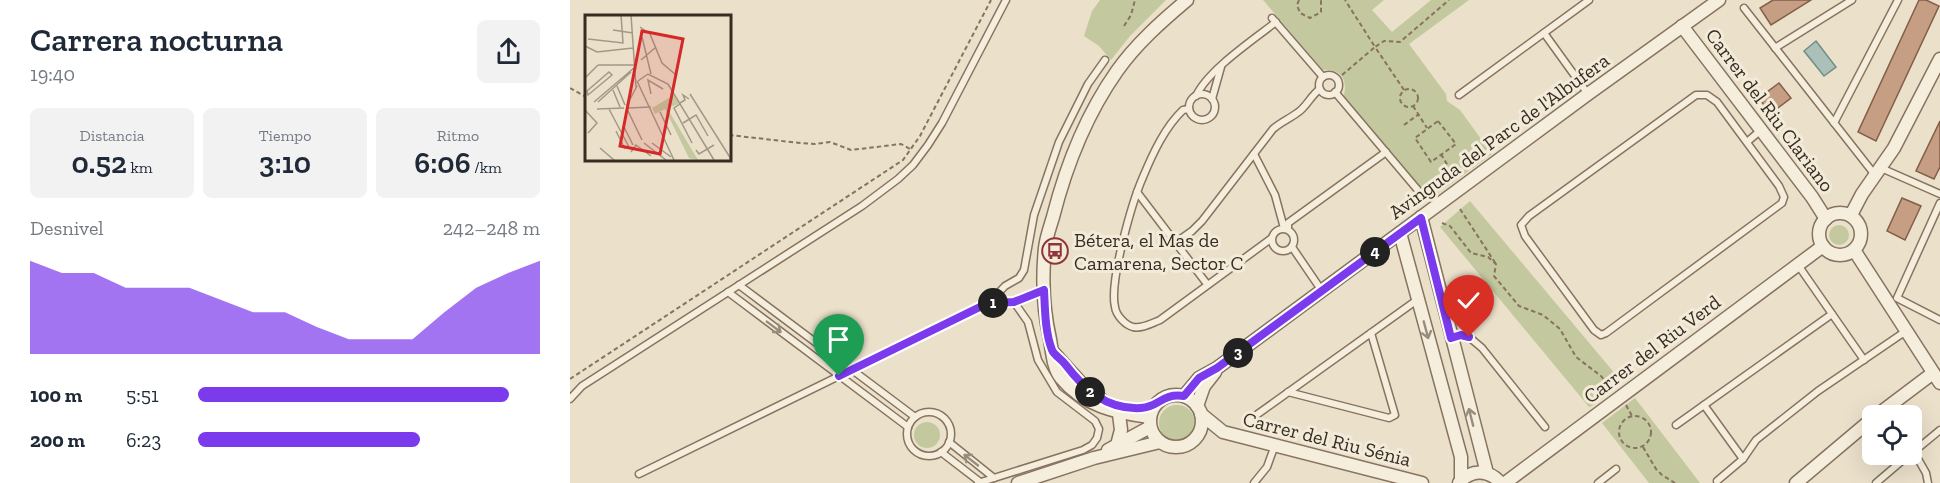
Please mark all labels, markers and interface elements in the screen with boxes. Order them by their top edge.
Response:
inset map [585,15,730,160]
text: Carrera nocturna [30,20,283,59]
button: share [477,20,540,83]
street label: Carrer del Riu Clariano [1701,23,1839,197]
street label: Avinguda del Parc de l'Albufera [1384,48,1614,224]
text: 19:40 [30,62,75,86]
text: Distancia [79,126,145,145]
text: Tiempo [259,126,311,145]
text: Ritmo [437,126,479,145]
text: 0.52 [71,145,127,181]
text: 3:10 [259,145,311,181]
text: 6:06 [414,145,471,181]
text: km [127,158,153,177]
text: /km [471,158,502,177]
text: Desnivel [30,216,104,240]
text: 242–248 m [443,216,540,240]
place label: Bétera, el Mas de Camarena, Sector C [1074,228,1244,275]
bus stop icon: Bétera, el Mas de Camarena, Sector C [1040,236,1070,266]
pin: 4 [1360,237,1390,267]
text: 4 [1370,242,1380,261]
pin [1443,275,1494,337]
icon: check [1452,284,1485,317]
pin: 1 [978,288,1008,318]
street label: Carrer del Riu Verd [1579,290,1725,408]
text: 1 [990,293,996,312]
pin [813,314,864,376]
one-way arrow [1421,320,1432,339]
one-way arrow [766,321,782,334]
icon: arrive [822,323,855,356]
pin: 3 [1223,338,1253,368]
text: 3 [1234,343,1242,362]
pin: 2 [1075,377,1105,407]
text: 2 [1086,382,1094,401]
text: 100 m [30,383,82,407]
text: 5:51 [126,383,159,407]
map controls [1862,405,1922,465]
button: locate [1862,405,1922,465]
street label: Carrer del Riu Sénia [1241,407,1414,472]
one-way arrow [1465,407,1477,426]
text: 200 m [30,428,85,452]
text: 6:23 [126,428,161,452]
one-way arrow [964,454,980,467]

